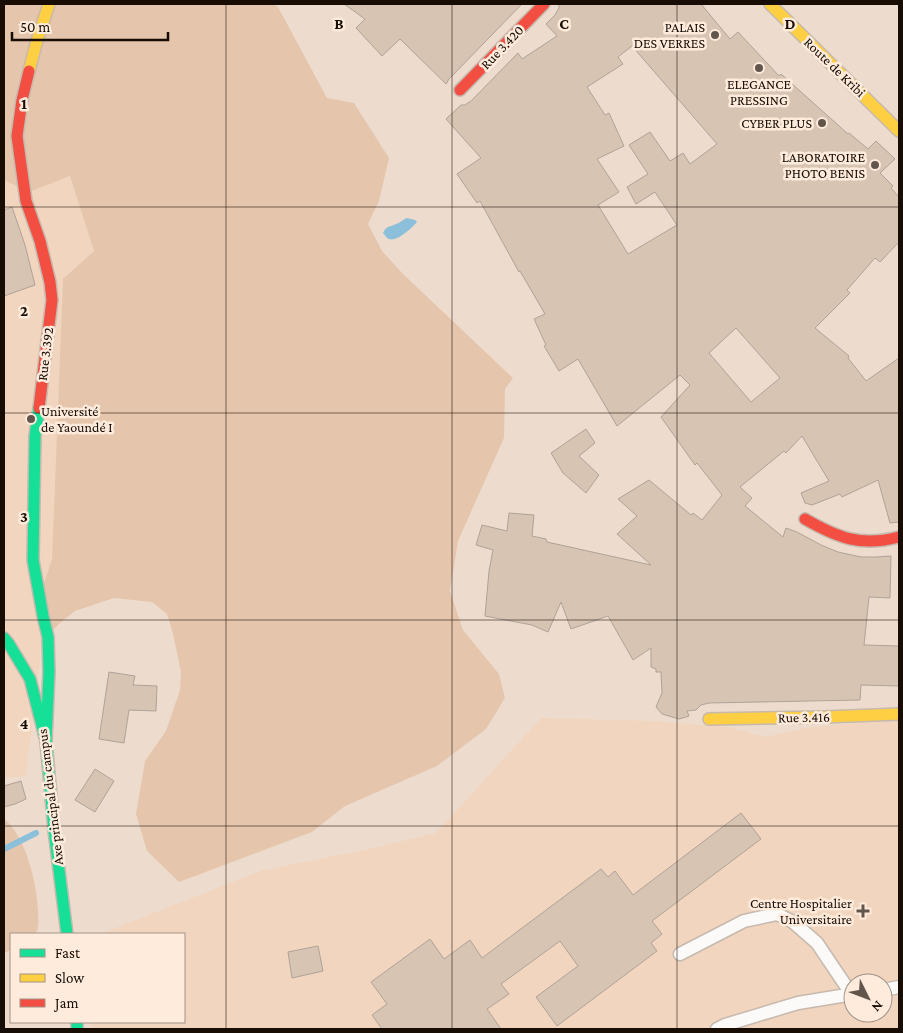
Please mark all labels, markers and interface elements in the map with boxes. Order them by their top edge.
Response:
scale bar [12,10,169,42]
text: B [334,15,344,32]
text: C [559,15,569,32]
text: D [784,15,796,32]
text: 50 m [20,19,50,35]
place label: PALAIS DES VERRES [634,19,705,51]
street label: Rue 3.420 [477,22,527,72]
marker: PALAIS DES VERRES [709,29,721,41]
street label: Route de Kribi [801,34,869,100]
marker: ELEGANCE PRESSING [753,62,765,74]
place label: ELEGANCE PRESSING [727,76,791,108]
text: 1 [21,95,27,112]
place label: CYBER PLUS [741,115,812,131]
marker: CYBER PLUS [816,117,828,129]
place label: LABORATOIRE PHOTO BENIS [782,149,865,181]
marker: LABORATOIRE PHOTO BENIS [869,159,881,171]
text: 2 [20,302,28,319]
street label: Rue 3.392 [34,326,56,382]
place label: Université de Yaoundé I [41,403,112,435]
marker: Université de Yaoundé I [25,413,37,425]
text: 3 [20,508,28,525]
street label: Rue 3.416 [778,709,830,725]
text: 4 [20,715,29,732]
street label: Axe principal du campus [34,728,66,866]
place label: Centre Hospitalier Universitaire [750,895,852,927]
marker: Centre Hospitalier Universitaire [856,904,870,918]
legend [10,933,185,1023]
text: Fast [55,945,81,961]
text: Slow [55,970,85,986]
north arrow [843,973,893,1023]
text: Jam [53,995,78,1012]
text: N [868,998,887,1016]

